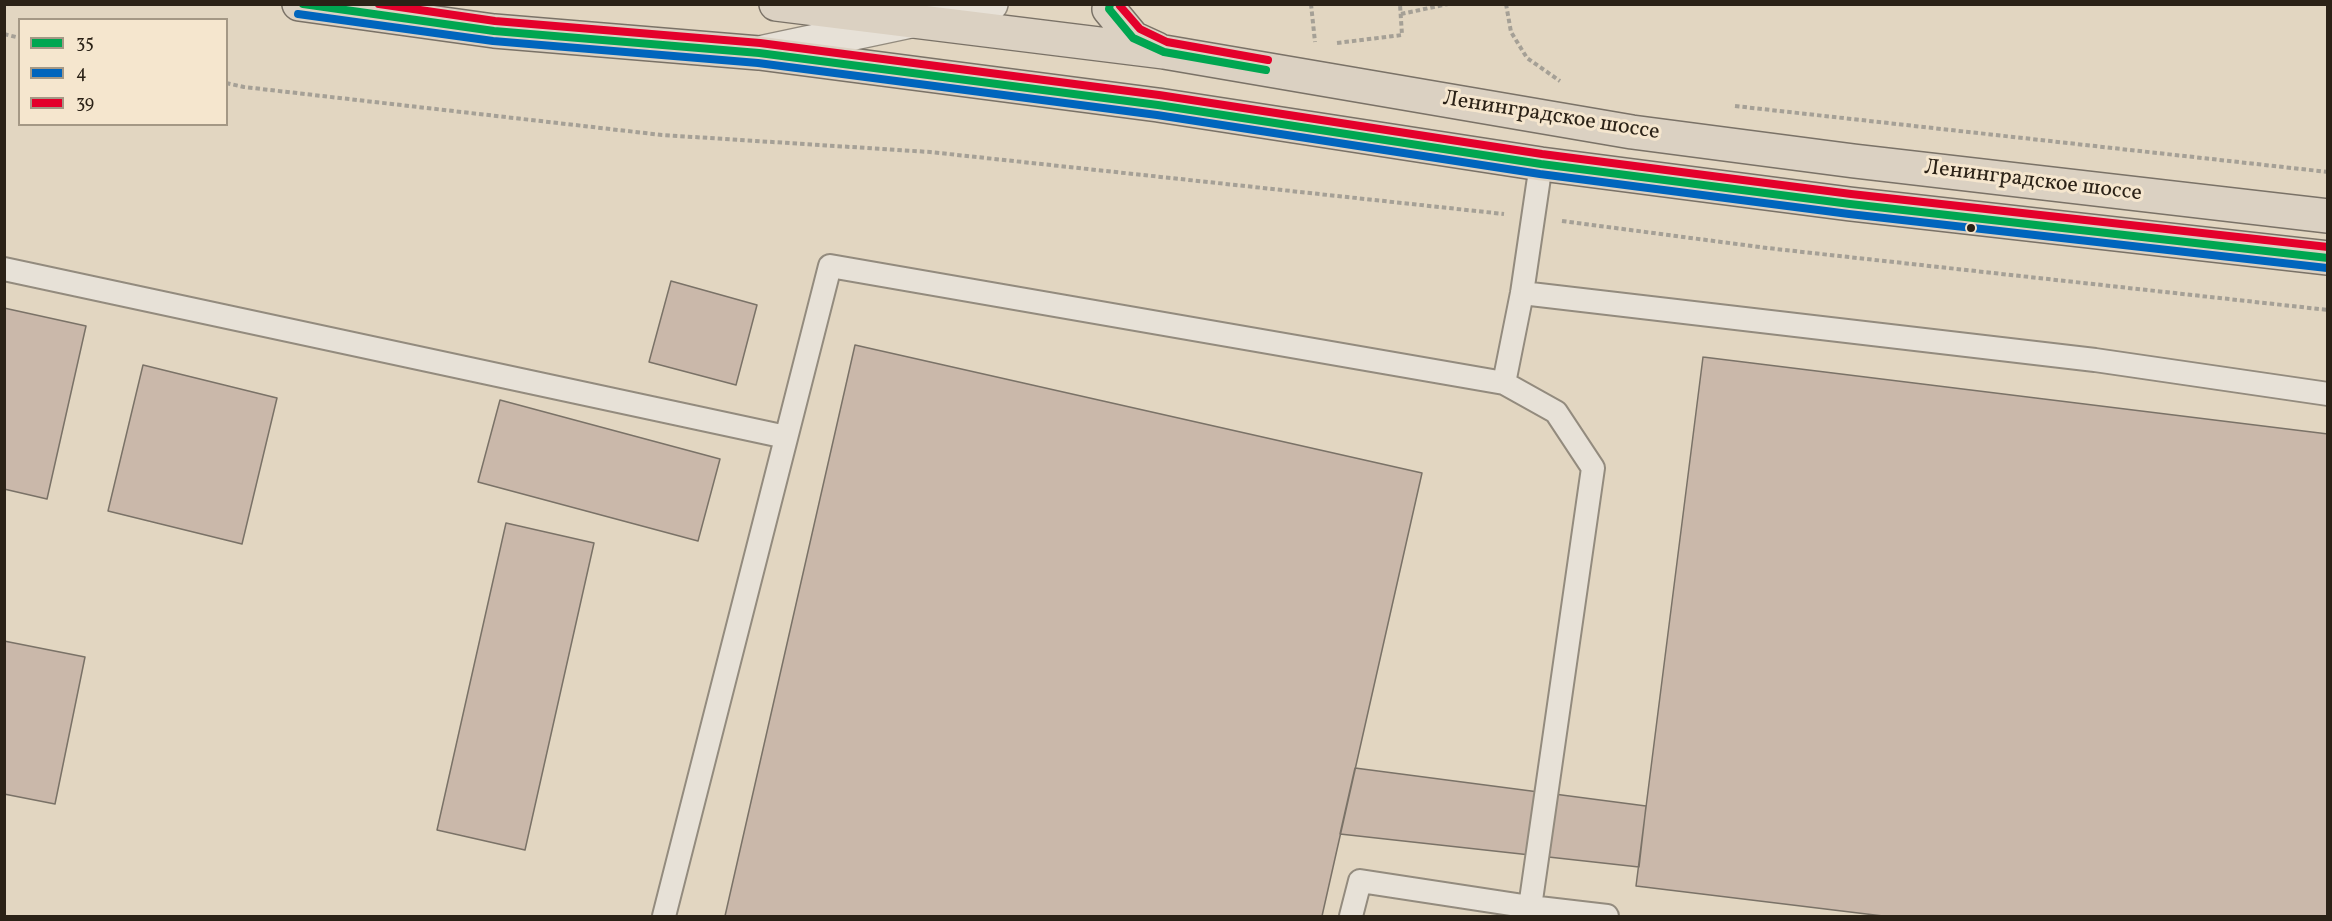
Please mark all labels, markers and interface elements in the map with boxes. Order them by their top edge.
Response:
legend [18,18,228,126]
text: 35 [76,31,94,56]
text: 4 [76,61,87,86]
street label: Ленинградское шоссе [1441,87,1661,147]
text: 39 [76,91,94,116]
street label: Ленинградское шоссе [1923,156,2143,208]
unlabelled marker [1965,222,1977,234]

